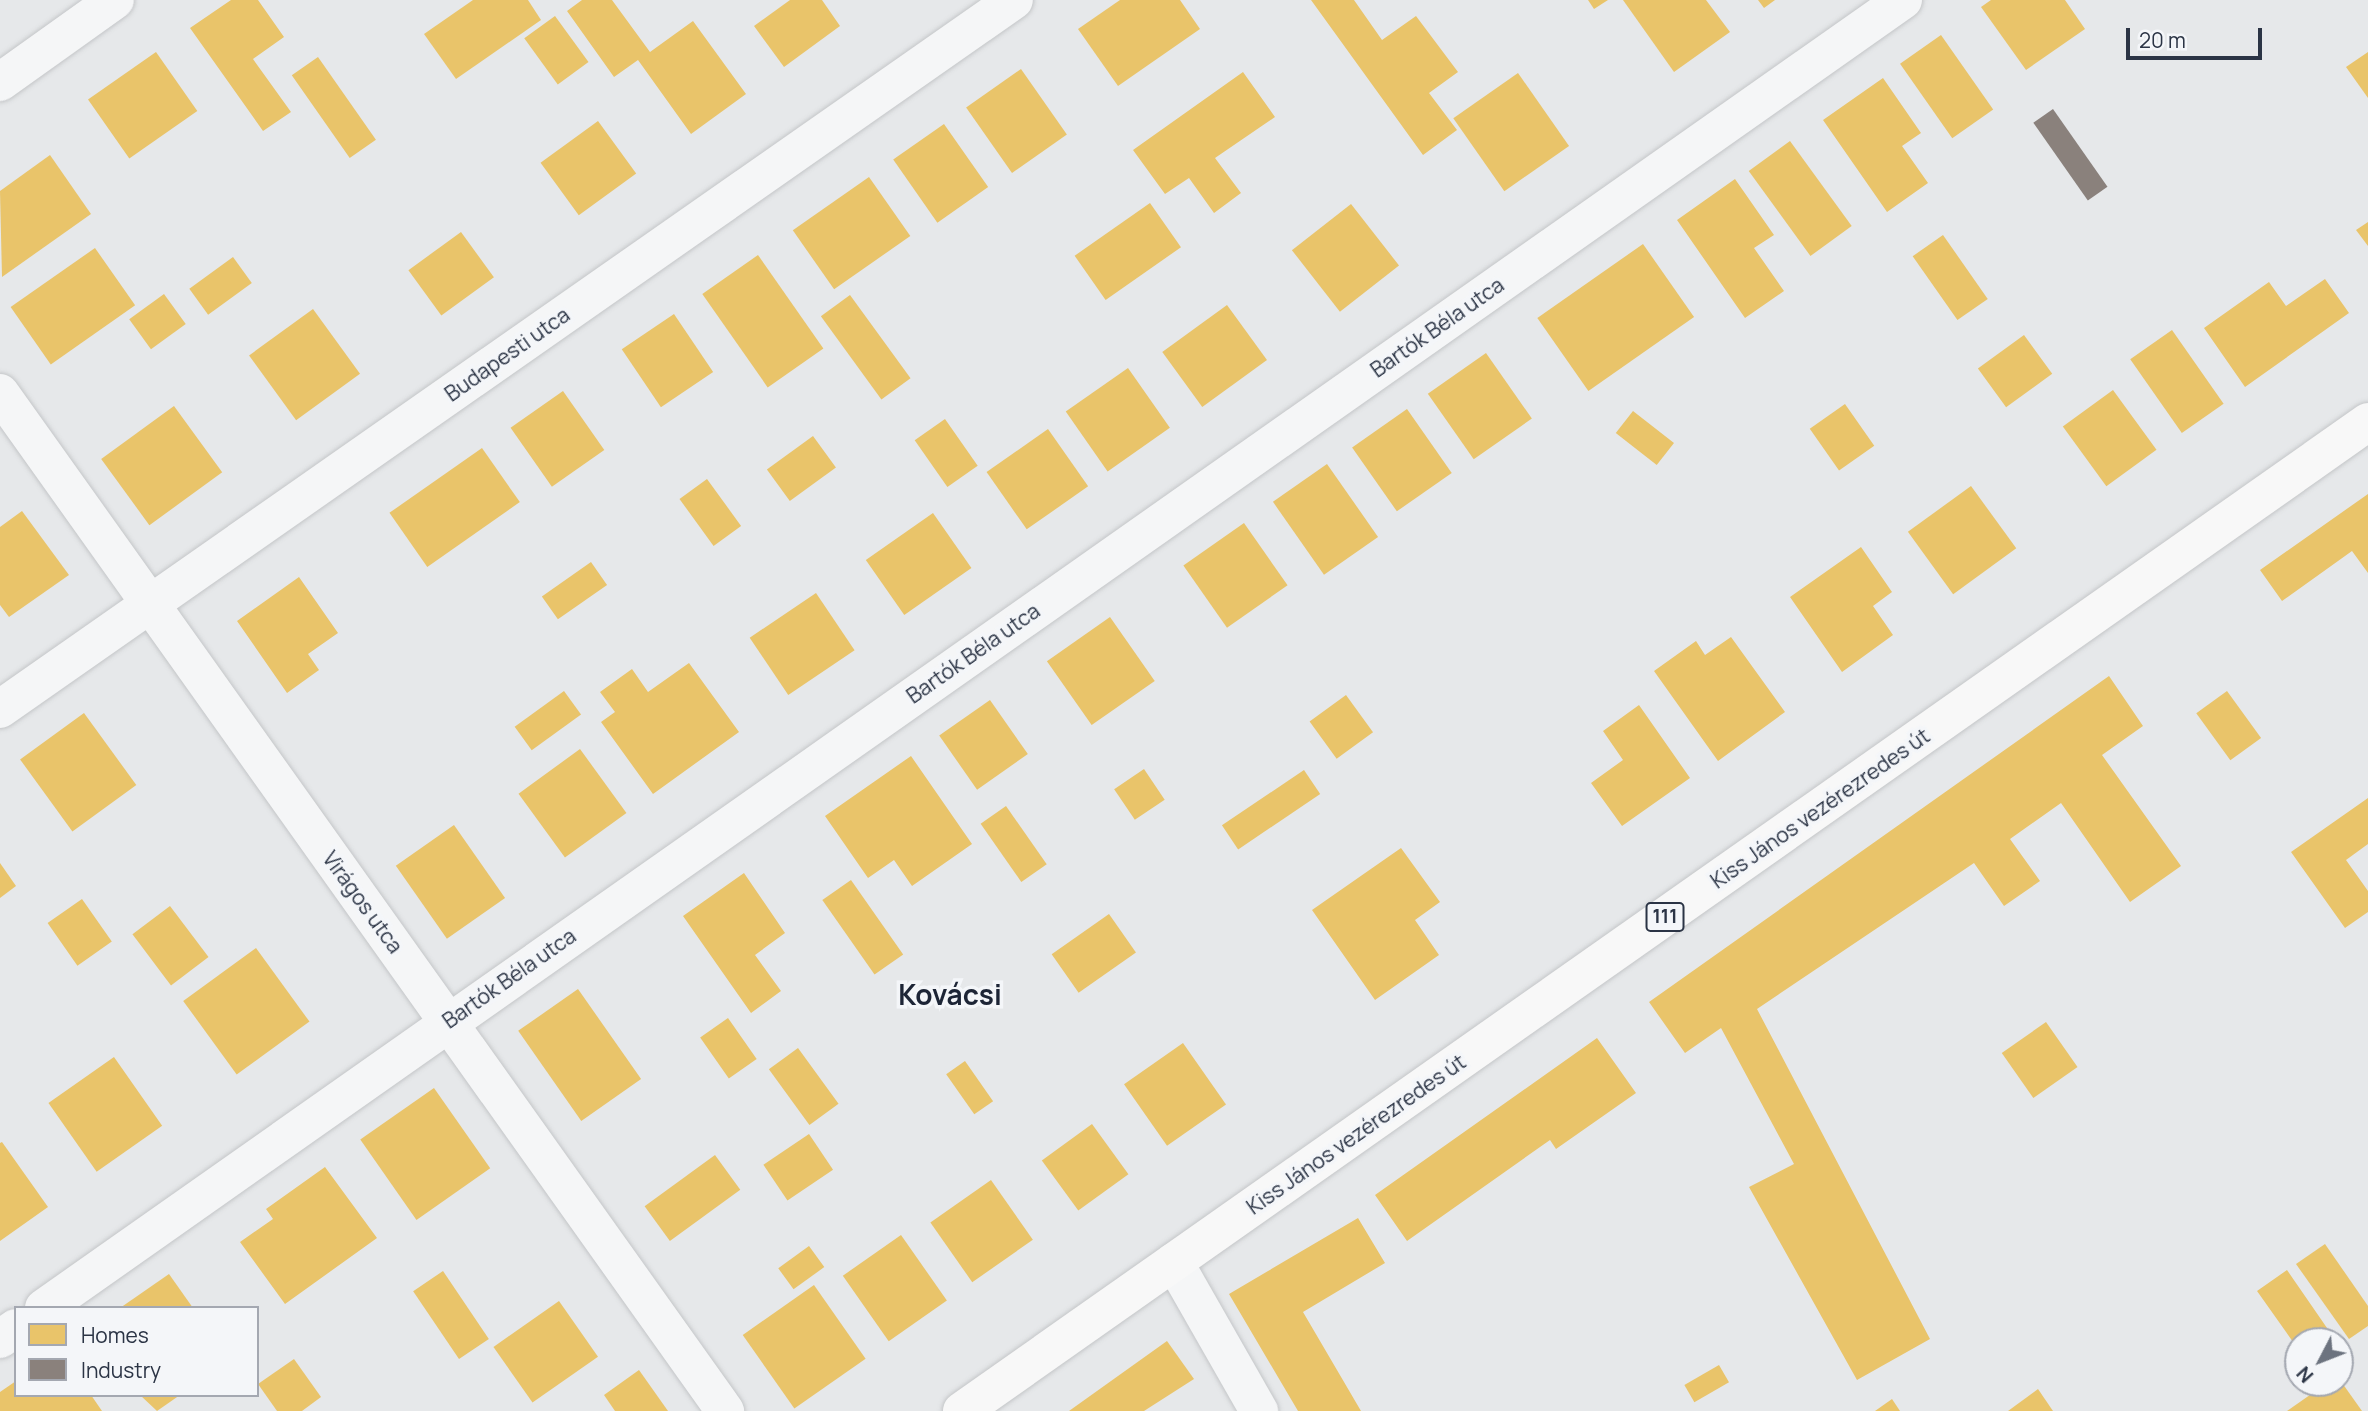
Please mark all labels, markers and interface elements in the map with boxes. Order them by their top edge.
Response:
scale bar [2130,14,2266,58]
text: 20 m [2139,26,2186,54]
street label: Bartók Béla utca [1366,272,1508,382]
street label: Budapesti utca [440,302,574,406]
street label: Bartók Béla utca [902,598,1044,708]
street label: Kiss János vezérezredes út [1706,723,1934,893]
street label: Virágos utca [318,846,408,958]
road number: 111 [1644,902,1686,932]
street label: Bartók Béla utca [438,923,580,1033]
district label: Kovácsi [898,977,1002,1011]
street label: Kiss János vezérezredes út [1242,1049,1470,1219]
legend [14,1306,259,1397]
text: Homes [81,1321,149,1349]
north arrow [2284,1327,2354,1397]
text: Industry [81,1356,161,1384]
text: N [2291,1361,2319,1388]

